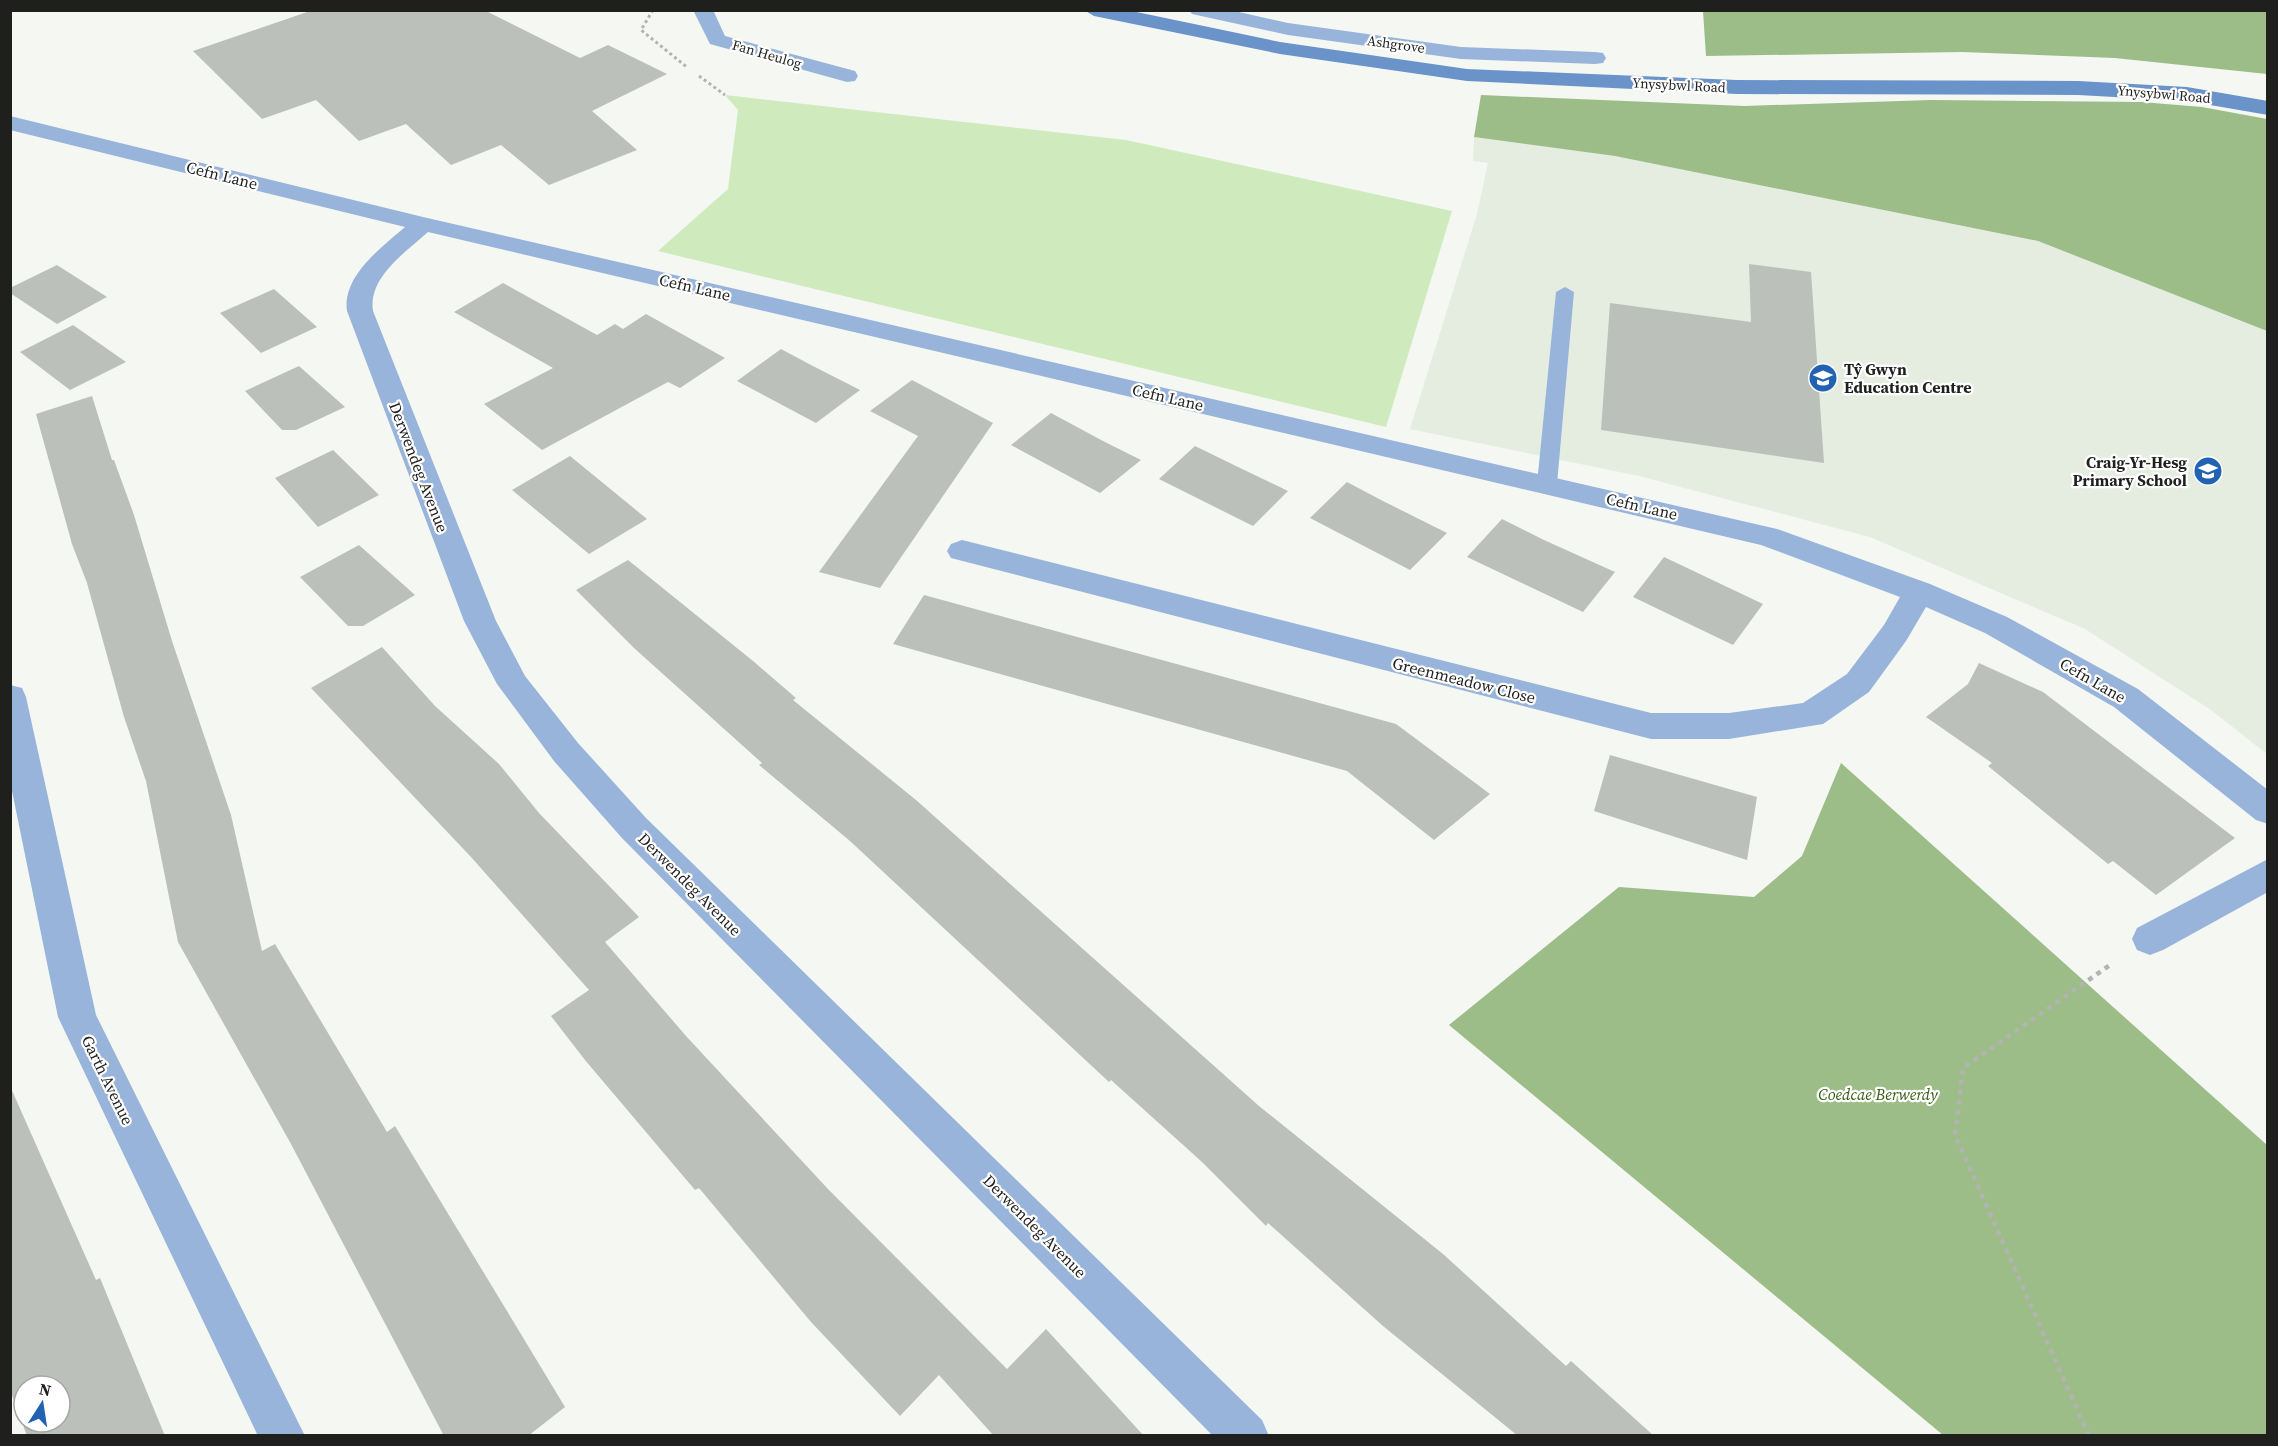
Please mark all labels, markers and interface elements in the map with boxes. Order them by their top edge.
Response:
street label: Ashgrove [1366,30,1426,58]
street label: Fan Heulog [730,35,804,73]
street label: Ynysybwl Road [1632,73,1726,97]
street label: Ynysybwl Road [2117,80,2212,108]
street label: Cefn Lane [184,156,260,194]
street label: Cefn Lane [657,268,733,306]
place label: Tŷ Gwyn Education Centre [1844,358,1972,398]
school or university icon: Tŷ Gwyn Education Centre [1807,362,1839,394]
street label: Cefn Lane [1130,378,1206,416]
street label: Derwendeg Avenue [384,399,454,535]
place label: Craig-Yr-Hesg Primary School [2073,451,2187,491]
school or university icon: Craig-Yr-Hesg Primary School [2192,455,2224,487]
street label: Cefn Lane [1604,487,1680,525]
street label: Greenmeadow Close [1390,652,1538,708]
street label: Cefn Lane [2056,652,2130,708]
street label: Derwendeg Avenue [633,827,747,941]
street label: Garth Avenue [77,1032,139,1128]
park label: Coedcae Berwerdy [1818,1083,1938,1105]
street label: Derwendeg Avenue [978,1169,1092,1283]
north arrow [12,1374,72,1434]
text: N [37,1377,53,1401]

